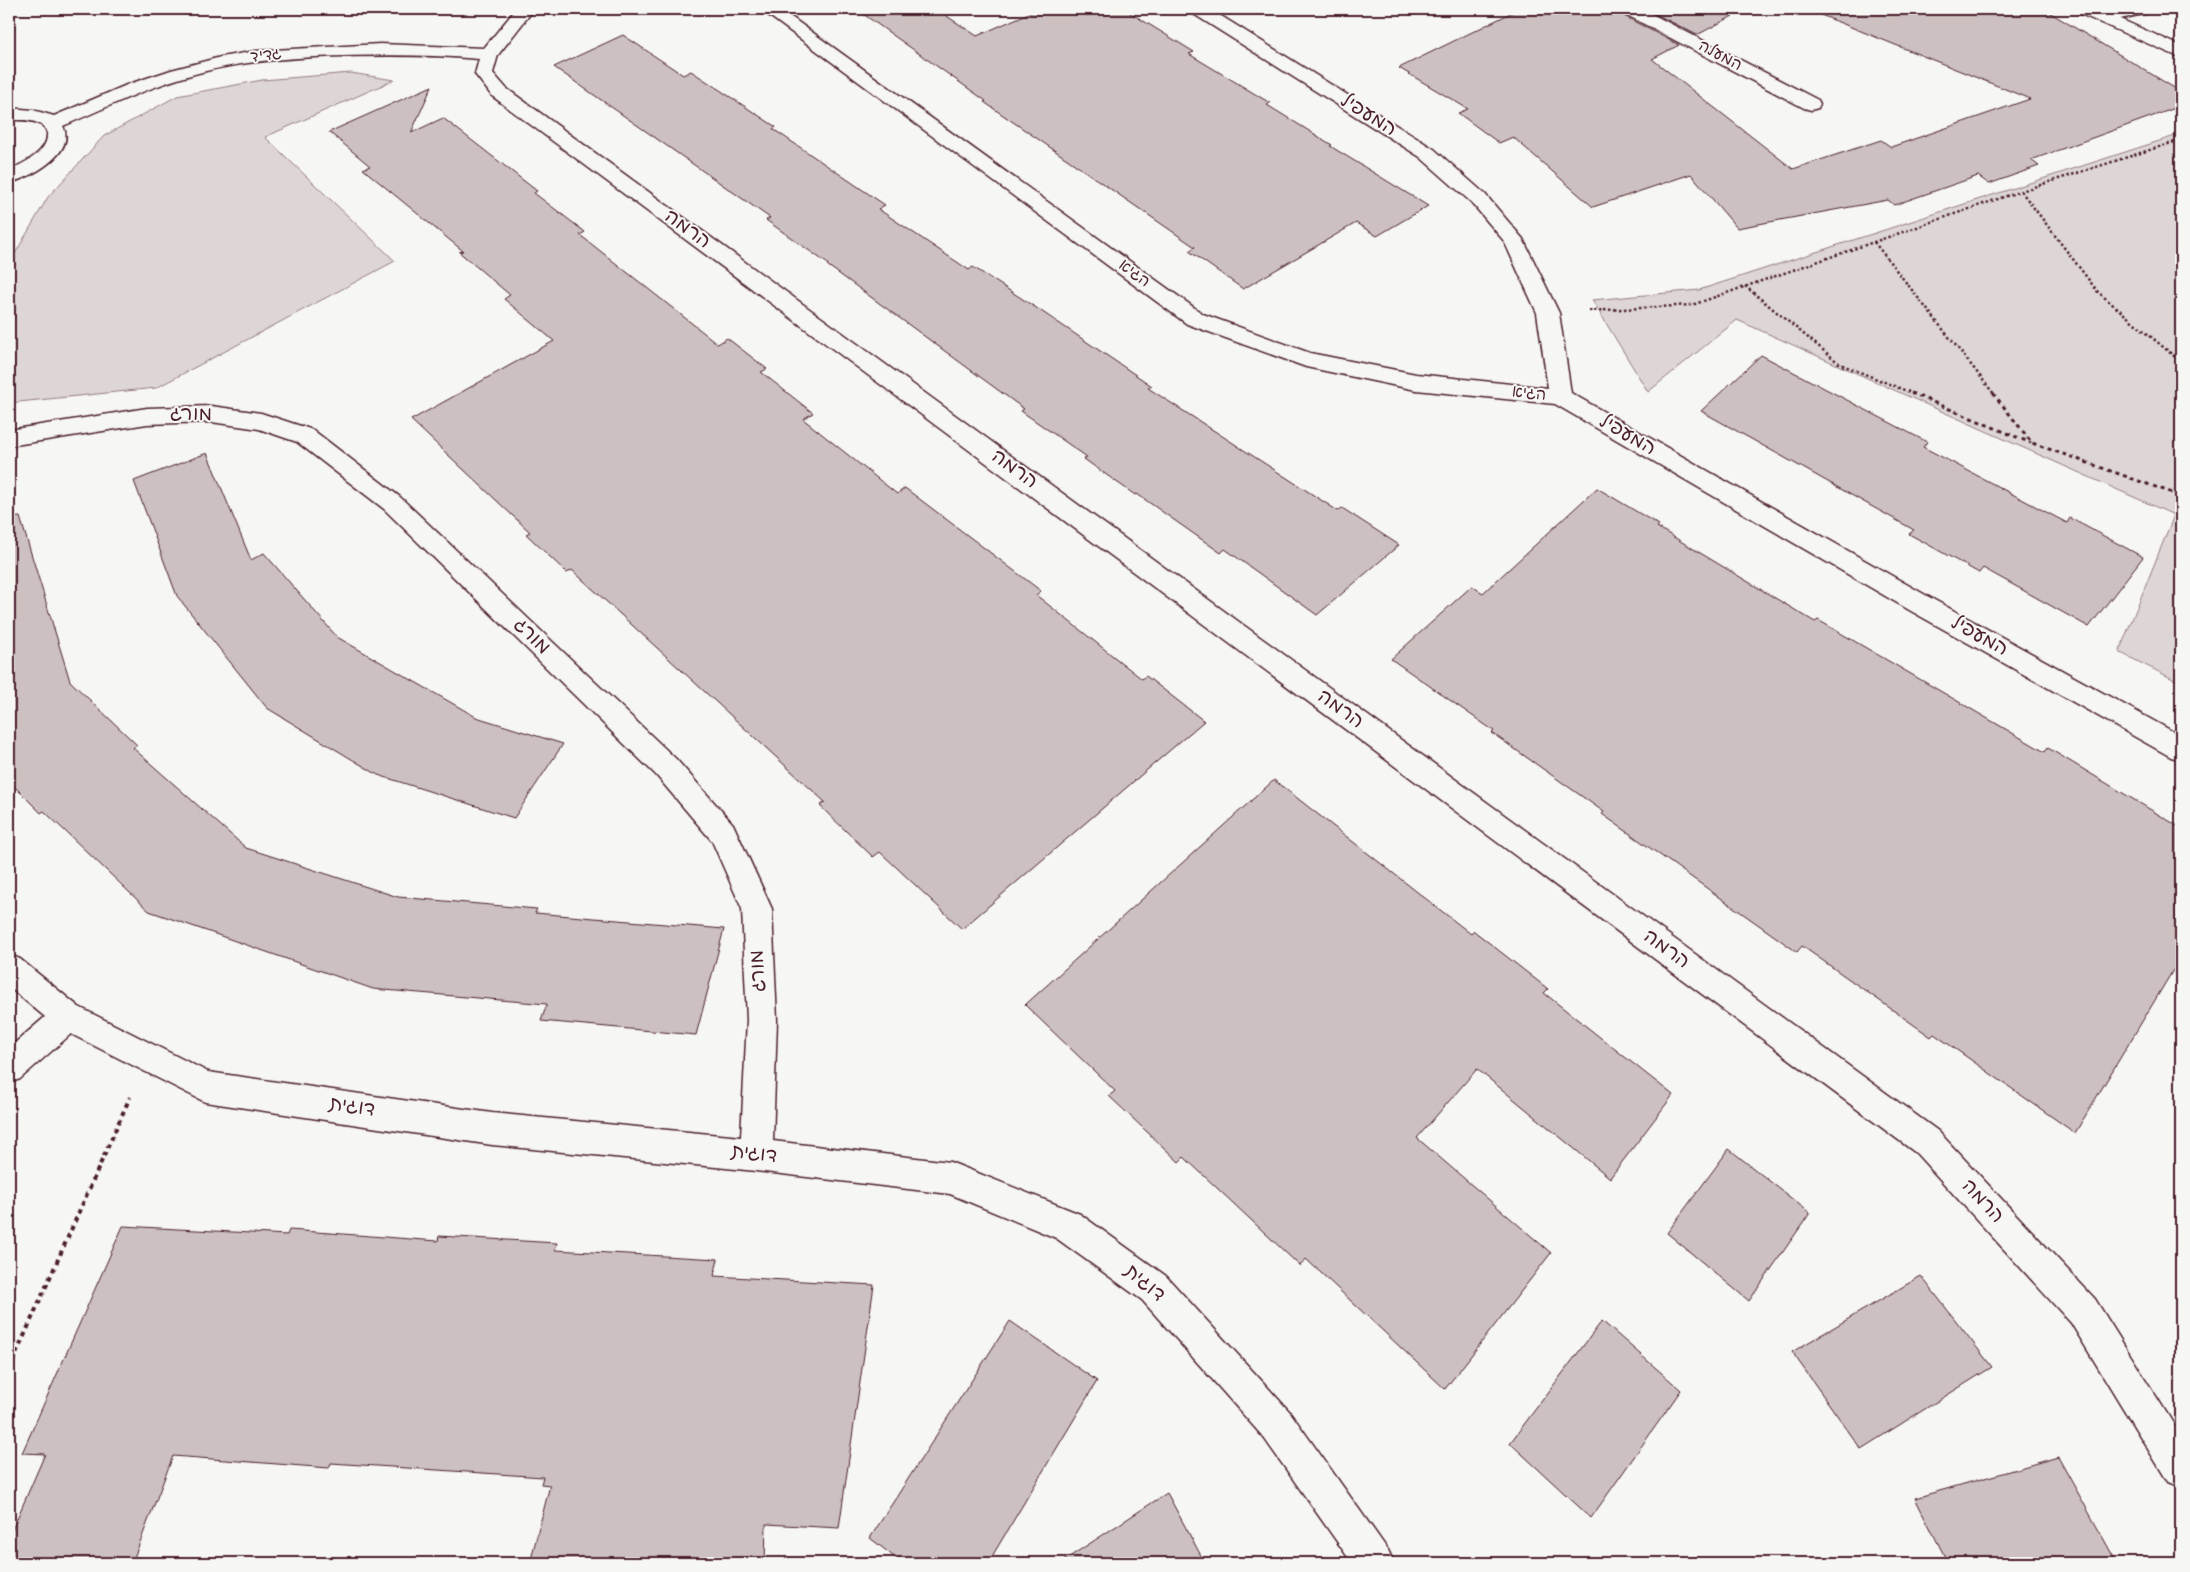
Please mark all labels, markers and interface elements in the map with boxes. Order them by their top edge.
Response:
street label: המעלה [1694,34,1746,78]
street label: גדיד [249,42,283,70]
street label: המעפיל [1334,87,1402,145]
street label: הרמה [658,203,716,257]
street label: הגיא [1113,254,1155,294]
street label: הגיא [1511,380,1547,408]
street label: מורג [170,401,212,430]
street label: המעפיל [1593,408,1661,464]
street label: הרמה [985,443,1043,497]
street label: המעפיל [1945,609,2013,665]
street label: מורג [506,612,556,662]
street label: הרמה [1311,683,1369,737]
street label: הרמה [1637,923,1695,977]
street label: מורג [743,949,775,993]
street label: דוגית [326,1090,377,1126]
street label: דוגית [729,1138,778,1172]
street label: הרמה [1954,1173,2010,1231]
street label: דוגית [1116,1257,1171,1310]

